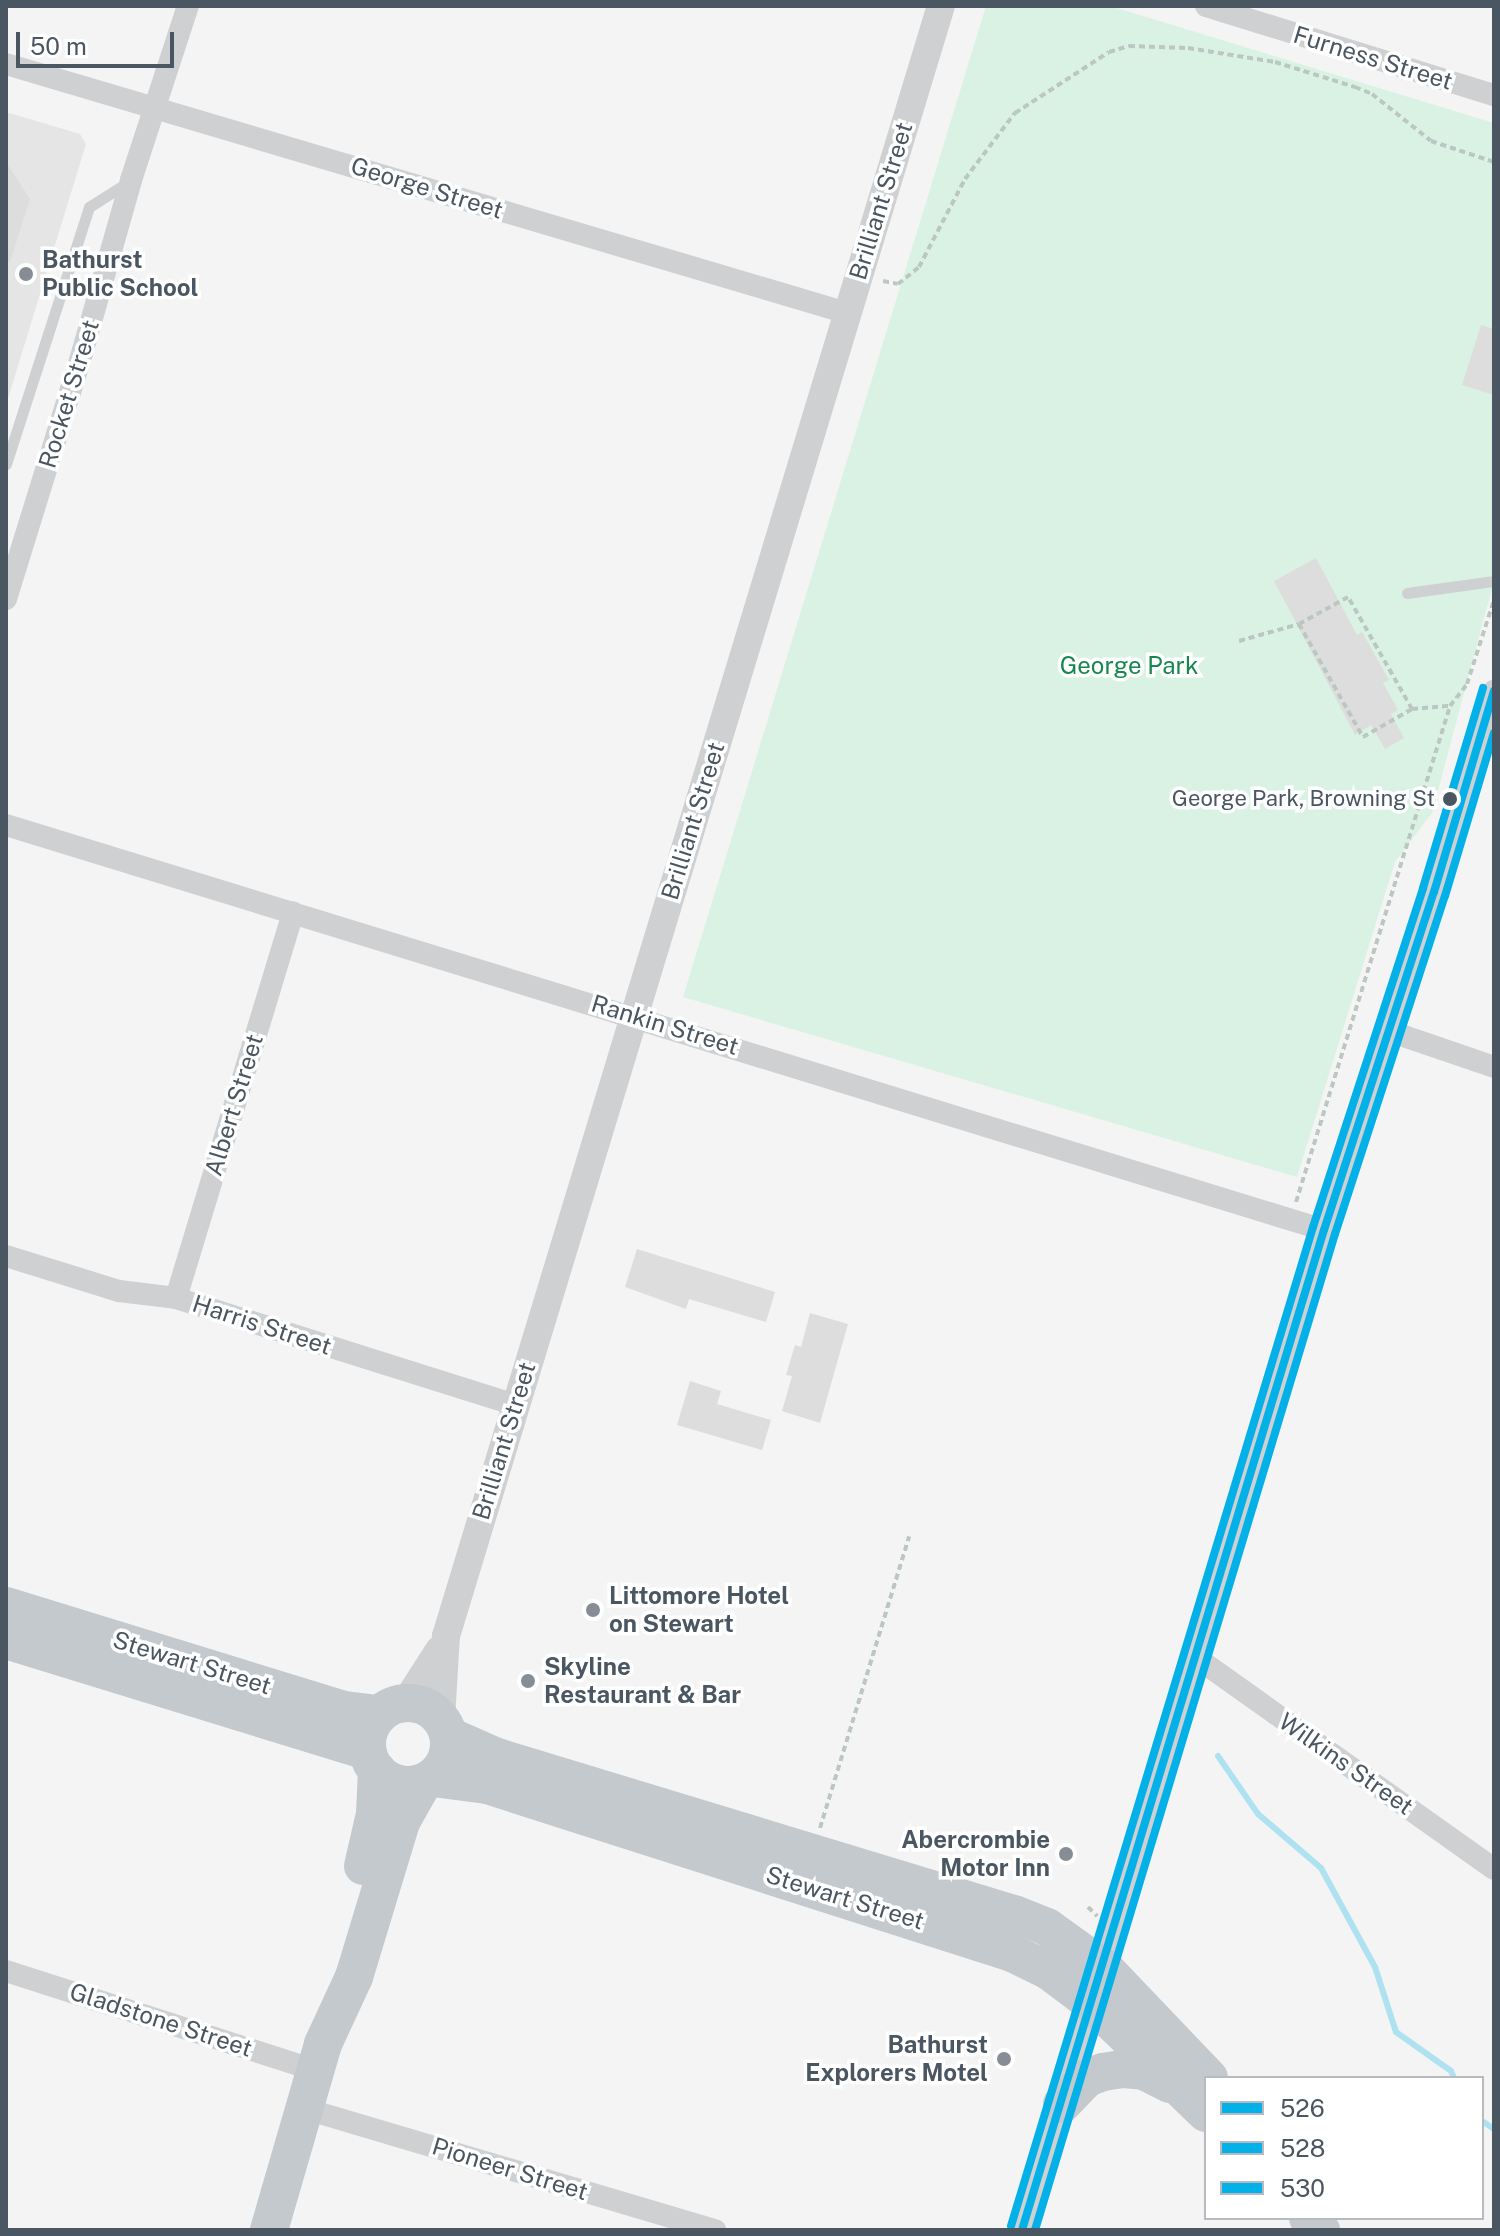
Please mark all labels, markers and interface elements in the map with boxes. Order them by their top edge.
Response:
scale bar [20,16,178,66]
street label: Furness Street [1290,20,1456,96]
text: 50 m [30,32,87,60]
street label: Brilliant Street [843,119,919,283]
street label: George Street [347,151,507,225]
place label: Bathurst Public School [42,246,199,302]
marker: Bathurst Public School [17,265,35,283]
street label: Rocket Street [33,316,105,472]
park label: George Park [1060,652,1198,680]
street label: Brilliant Street [655,739,731,903]
place label: George Park, Browning St [1172,786,1435,812]
marker: George Park, Browning St [1442,791,1458,807]
street label: Rankin Street [588,989,742,1061]
street label: Albert Street [199,1031,269,1179]
street label: Harris Street [189,1289,335,1361]
street label: Brilliant Street [466,1359,542,1523]
place label: Littomore Hotel on Stewart [609,1582,789,1638]
marker: Littomore Hotel on Stewart [584,1601,602,1619]
street label: Stewart Street [109,1625,275,1701]
place label: Skyline Restaurant & Bar [544,1653,741,1709]
marker: Skyline Restaurant & Bar [519,1672,537,1690]
street label: Wilkins Street [1273,1707,1419,1821]
place label: Abercrombie Motor Inn [901,1826,1050,1882]
marker: Abercrombie Motor Inn [1057,1845,1075,1863]
street label: Stewart Street [762,1860,928,1936]
street label: Gladstone Street [66,1977,256,2063]
place label: Bathurst Explorers Motel [805,2031,988,2087]
marker: Bathurst Explorers Motel [995,2050,1013,2068]
legend [1204,2076,1484,2220]
text: 526 [1280,2094,1325,2122]
street label: Pioneer Street [429,2132,591,2206]
text: 528 [1280,2134,1325,2162]
text: 530 [1280,2174,1325,2202]

